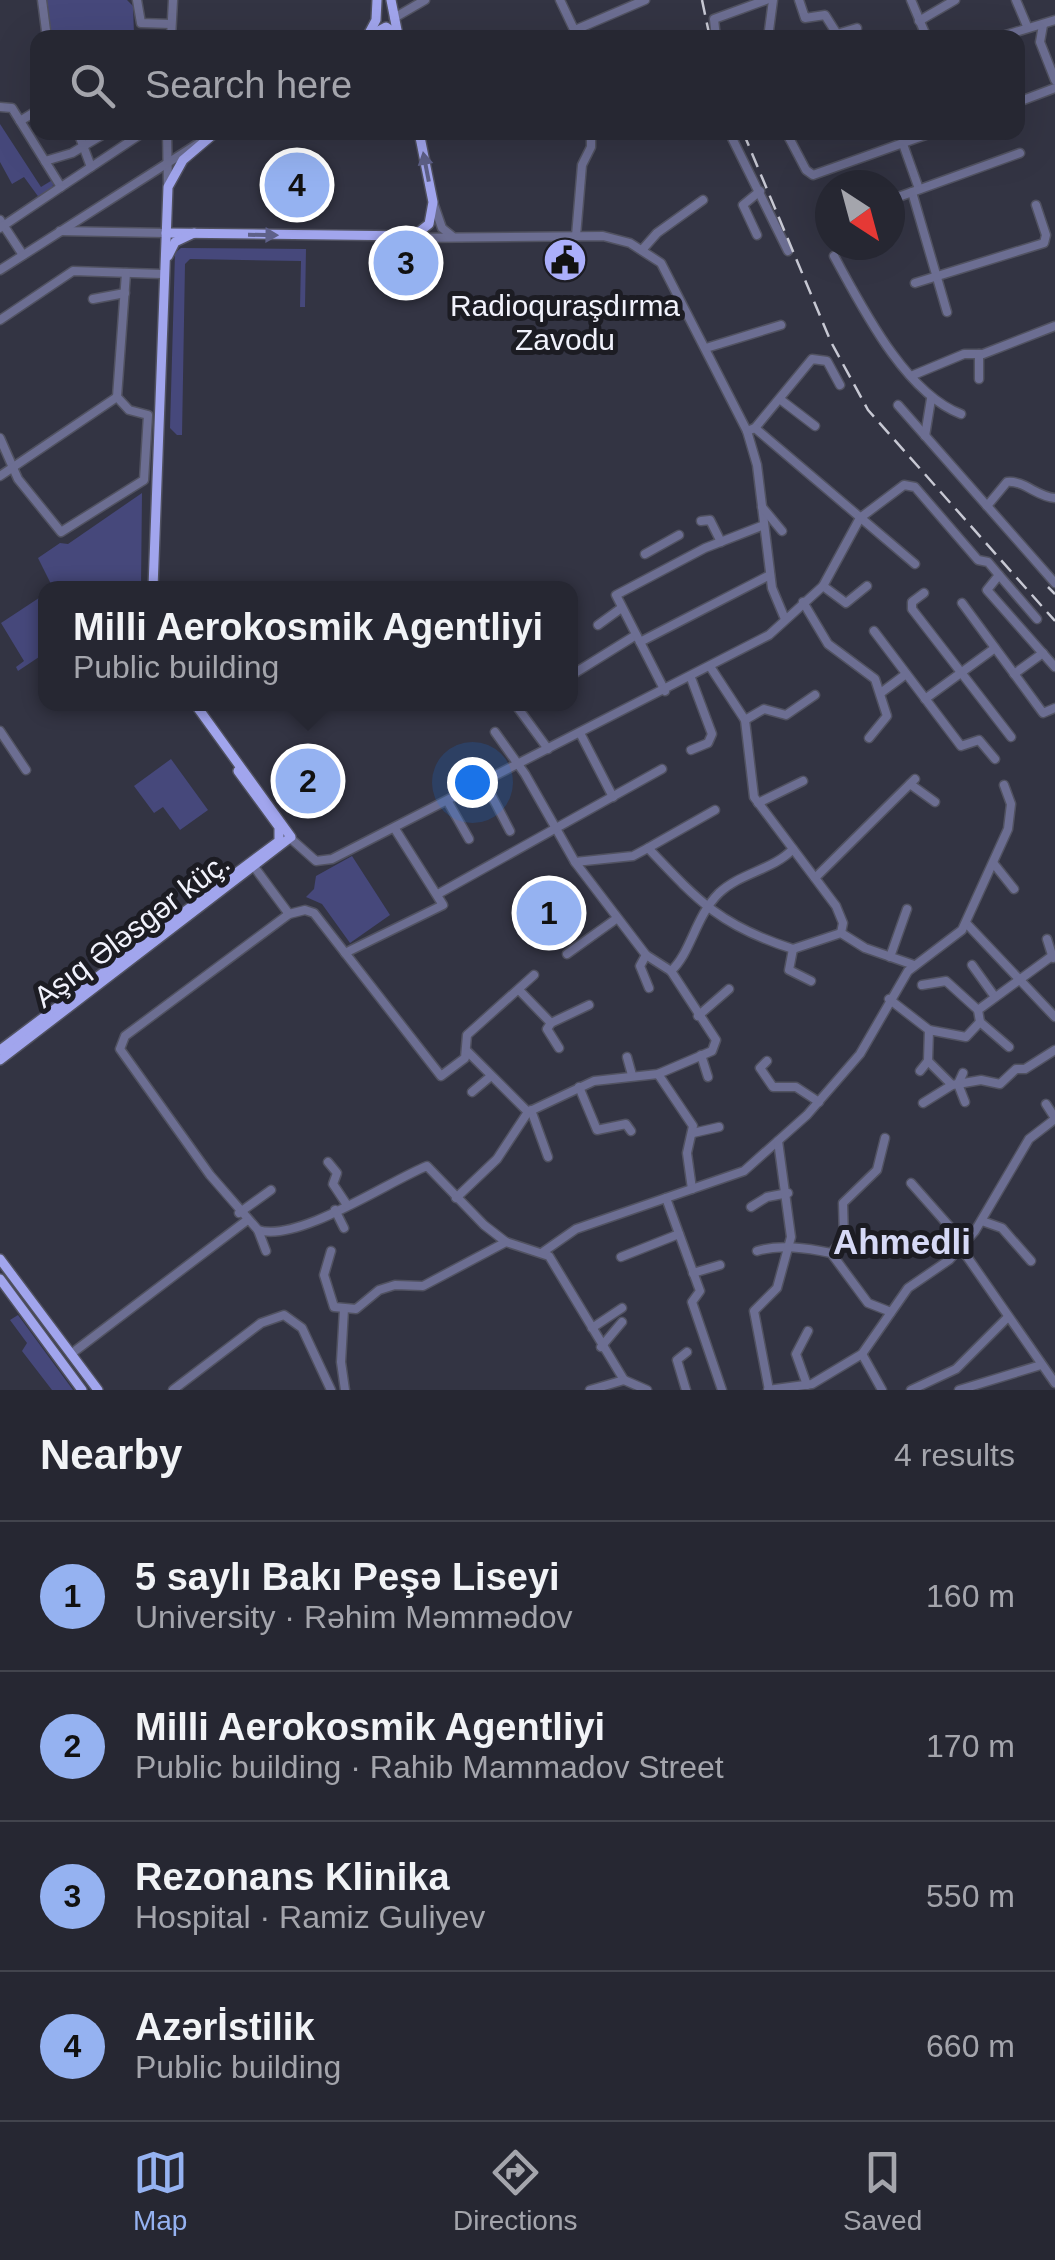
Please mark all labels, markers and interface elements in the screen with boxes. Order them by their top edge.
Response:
search box [30,30,1025,140]
icon: search [65,58,120,113]
text: Search here [145,64,352,106]
pin: 4 [264,148,330,222]
one-way arrow [418,151,434,182]
north arrow [815,170,905,260]
pin: 3 [374,226,438,300]
one-way arrow [248,227,280,243]
public building icon: Radioquraşdırma Zavodu [542,237,588,283]
place label: Radioquraşdırma Zavodu [450,289,680,356]
popup [38,581,578,711]
text: Milli Aerokosmik Agentliyi [73,606,543,648]
text: Public building [73,649,279,685]
pin: 2 [276,744,340,818]
your location [447,757,498,808]
street label: Aşıq Ələsgər küç. [28,845,236,1014]
pin: 1 [516,876,582,950]
district label: Ahmedli [833,1222,971,1261]
text: Nearby [40,1431,182,1478]
text: 4 results [894,1437,1015,1473]
text: 5 saylı Bakı Peşə Liseyi [135,1556,560,1598]
text: 1 [64,1578,81,1614]
text: 160 m [926,1578,1015,1614]
text: University · Rəhim Məmmədov [135,1599,572,1635]
text: Milli Aerokosmik Agentliyi [135,1706,605,1748]
text: 2 [64,1728,81,1764]
text: 170 m [926,1728,1015,1764]
text: Public building · Rahib Mammadov Street [135,1749,724,1785]
text: Rezonans Klinika [135,1856,450,1898]
text: 3 [64,1878,81,1914]
text: 550 m [926,1878,1015,1914]
text: Hospital · Ramiz Guliyev [135,1899,485,1935]
text: Azərİstilik [135,2006,315,2048]
text: 4 [64,2028,81,2064]
text: 660 m [926,2028,1015,2064]
text: Public building [135,2049,341,2085]
tab: Map [133,2145,188,2237]
tab: Directions [453,2145,578,2237]
tab: Saved [843,2145,922,2237]

